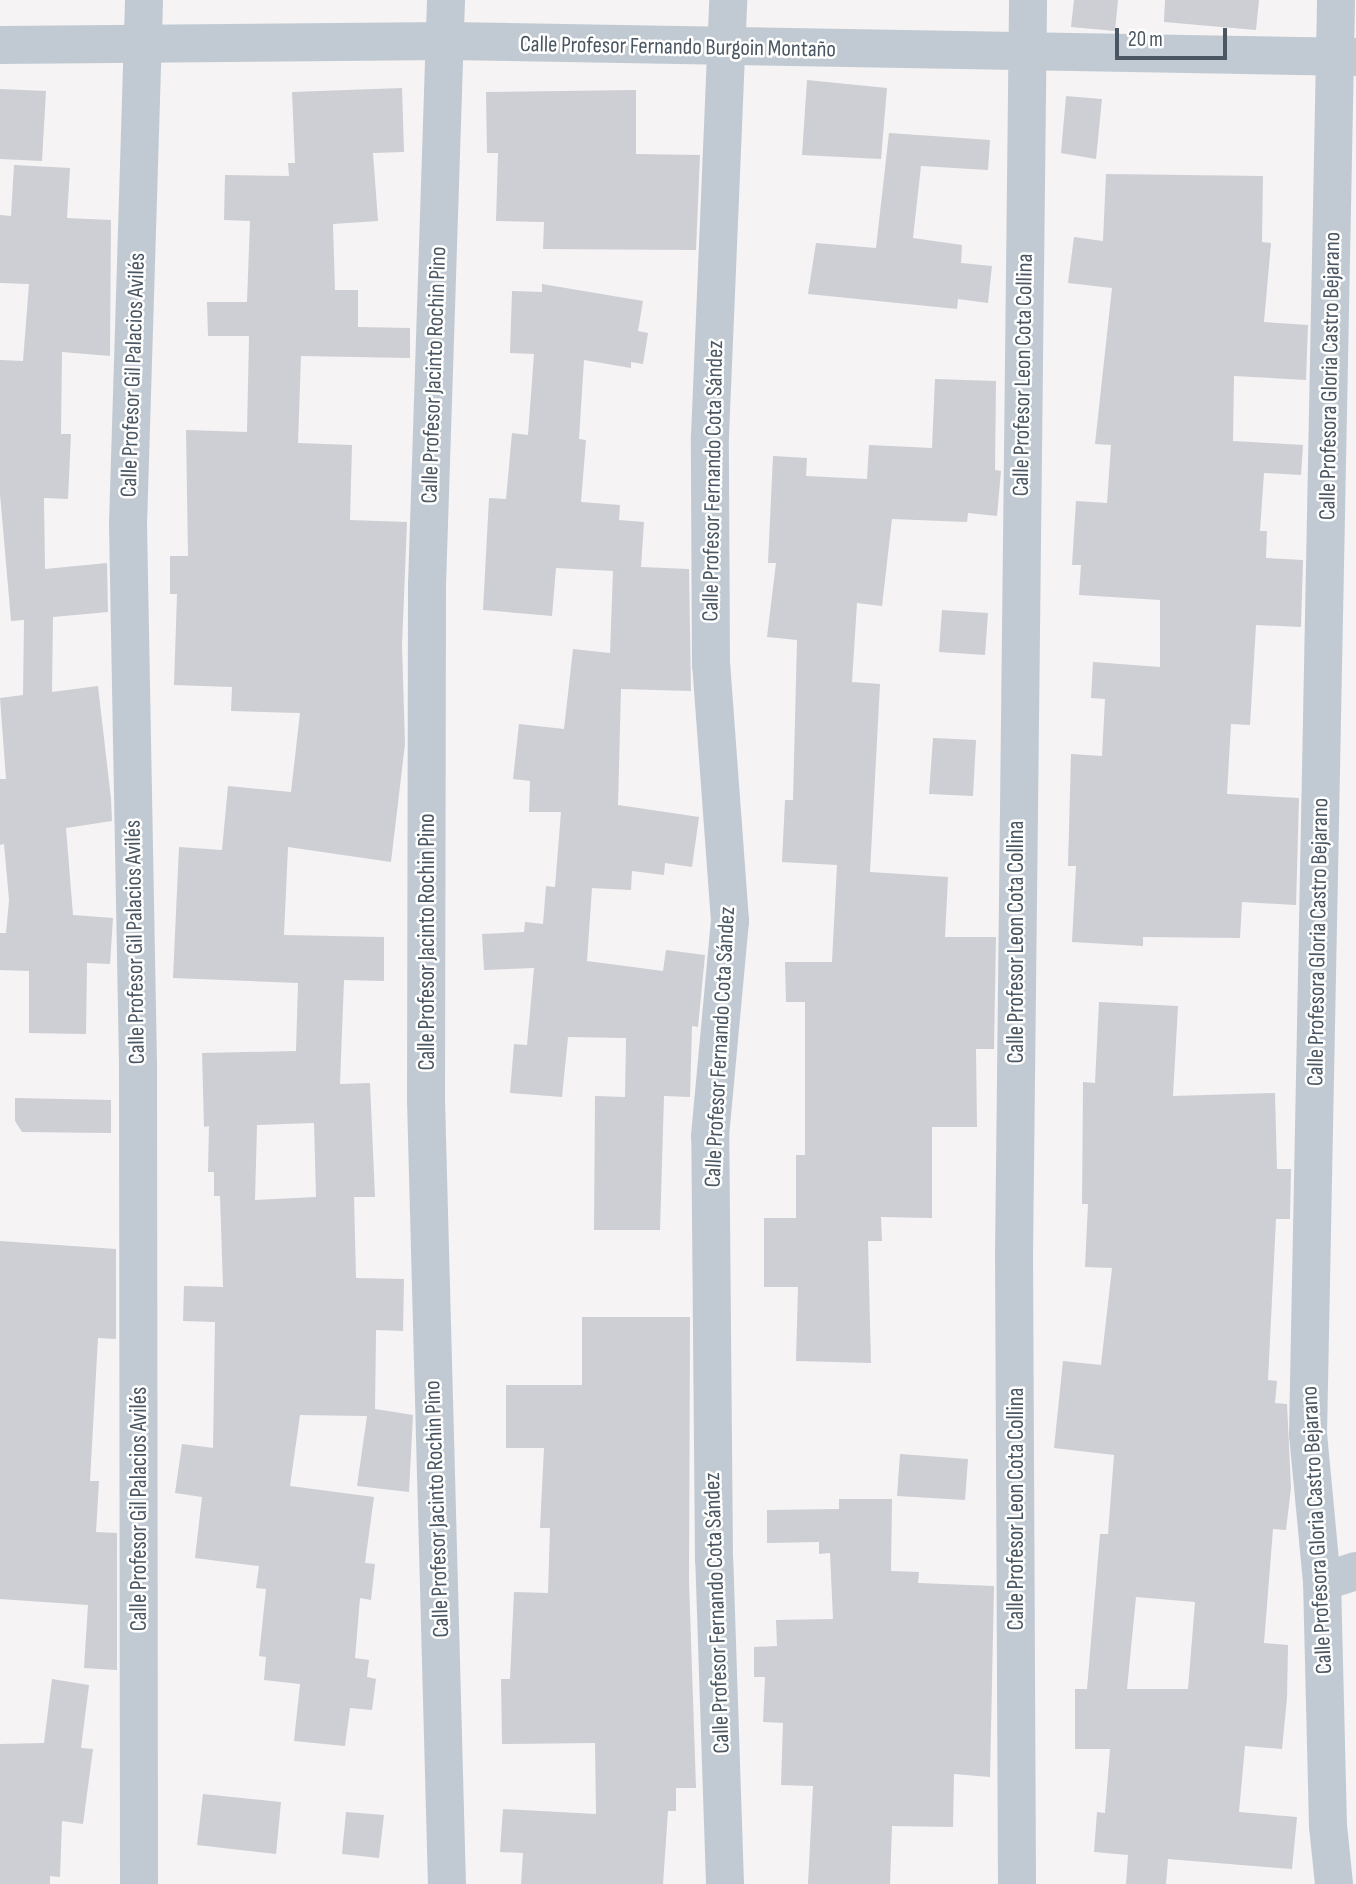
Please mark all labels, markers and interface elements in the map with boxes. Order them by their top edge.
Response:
scale bar [1118,14,1230,58]
text: 20 m [1128,27,1163,52]
street label: Calle Profesor Fernando Burgoin Montaño [520,30,836,64]
street label: Calle Profesora Gloria Castro Bejarano [1314,232,1346,520]
street label: Calle Profesor Jacinto Rochin Pino [416,246,452,504]
street label: Calle Profesor Gil Palacios Avilés [115,252,151,498]
street label: Calle Profesor Leon Cota Collina [1007,253,1039,497]
street label: Calle Profesor Fernando Cota Sández [697,340,729,622]
street label: Calle Profesora Gloria Castro Bejarano [1302,798,1334,1086]
street label: Calle Profesor Jacinto Rochin Pino [413,813,441,1071]
street label: Calle Profesor Gil Palacios Avilés [119,820,151,1064]
street label: Calle Profesor Leon Cota Collina [1002,821,1030,1063]
street label: Calle Profesor Fernando Cota Sández [699,906,741,1188]
street label: Calle Profesor Jacinto Rochin Pino [419,1380,455,1638]
street label: Calle Profesora Gloria Castro Bejarano [1296,1385,1338,1675]
street label: Calle Profesor Gil Palacios Avilés [125,1387,153,1631]
street label: Calle Profesor Leon Cota Collina [1002,1388,1030,1630]
street label: Calle Profesor Fernando Cota Sández [698,1472,736,1754]

